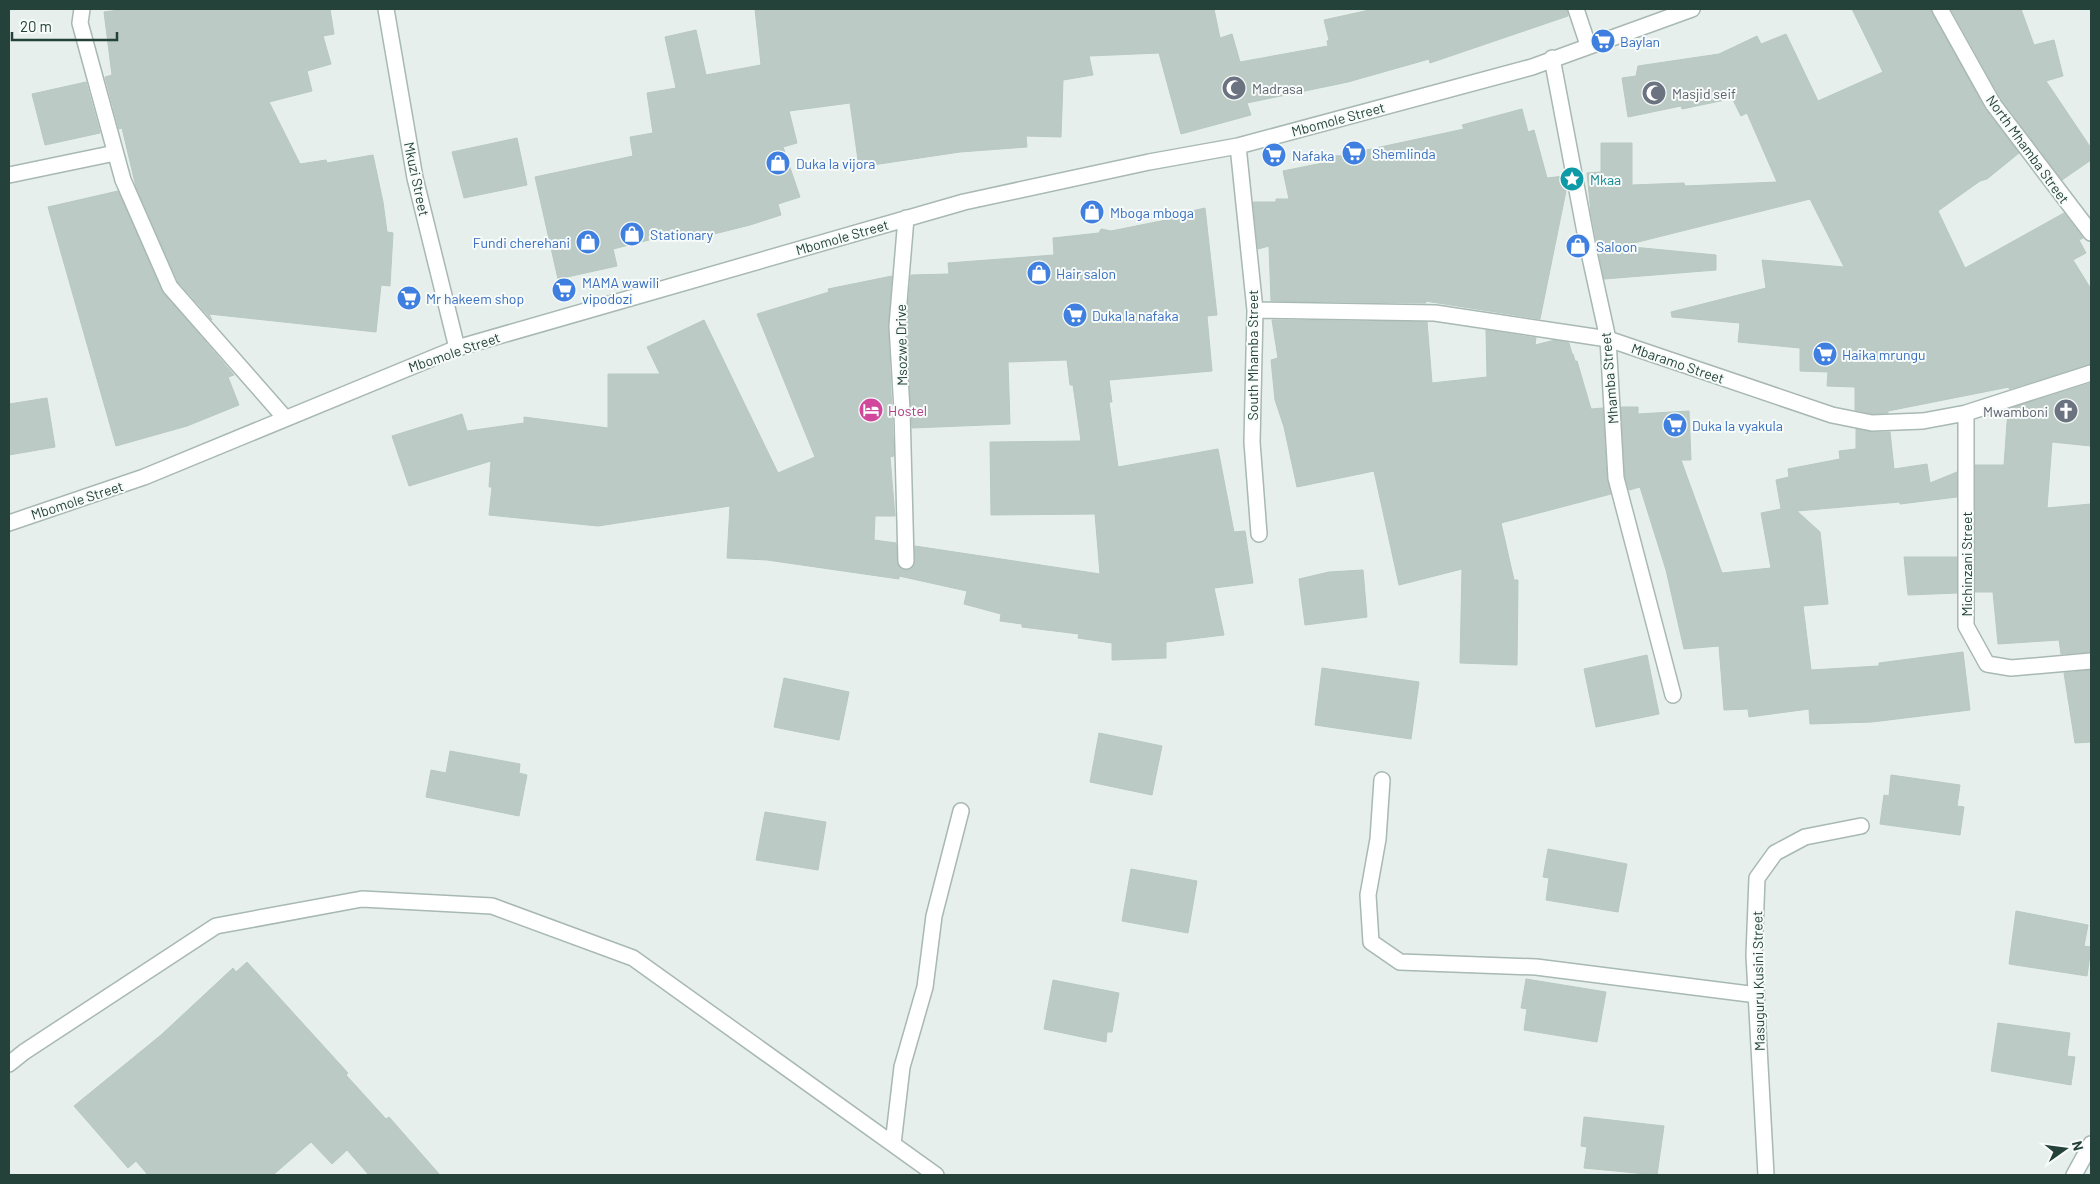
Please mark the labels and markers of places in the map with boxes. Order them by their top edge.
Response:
supermarket icon: Baylan [1590,28,1616,54]
place label: Baylan [1620,33,1660,50]
mosque icon: Madrasa [1221,75,1247,101]
place label: Madrasa [1252,80,1303,97]
mosque icon: Masjid seif [1641,80,1667,106]
place label: Masjid seif [1672,85,1736,102]
supermarket icon: Shemlinda [1341,140,1367,166]
supermarket icon: Nafaka [1261,142,1287,168]
place label: Shemlinda [1372,145,1436,162]
place label: Nafaka [1292,147,1335,164]
shop icon: Duka la vijora [765,150,791,176]
place label: Duka la vijora [796,155,875,172]
place icon: Mkaa [1559,166,1585,192]
place label: Mkaa [1590,171,1621,188]
shop icon: Mboga mboga [1079,199,1105,225]
place label: Mboga mboga [1110,204,1194,221]
shop icon: Stationary [619,221,645,247]
place label: Stationary [650,226,714,243]
shop icon: Fundi cherehani [575,229,601,255]
shop icon: Saloon [1565,233,1591,259]
place label: Fundi cherehani [473,234,570,251]
place label: Saloon [1596,238,1637,255]
shop icon: Hair salon [1026,260,1052,286]
place label: Hair salon [1056,265,1116,282]
place label: MAMA wawili vipodozi [582,274,659,307]
supermarket icon: MAMA wawili vipodozi [551,277,577,303]
supermarket icon: Mr hakeem shop [396,285,422,311]
place label: Mr hakeem shop [426,290,524,307]
supermarket icon: Duka la nafaka [1062,302,1088,328]
place label: Duka la nafaka [1092,307,1179,324]
supermarket icon: Haika mrungu [1812,341,1838,367]
place label: Haika mrungu [1842,346,1925,363]
hotel icon: Hostel [858,397,884,423]
church icon: Mwamboni [2053,398,2079,424]
place label: Hostel [888,402,927,419]
place label: Mwamboni [1983,403,2048,420]
supermarket icon: Duka la vyakula [1662,412,1688,438]
place label: Duka la vyakula [1692,417,1783,434]

